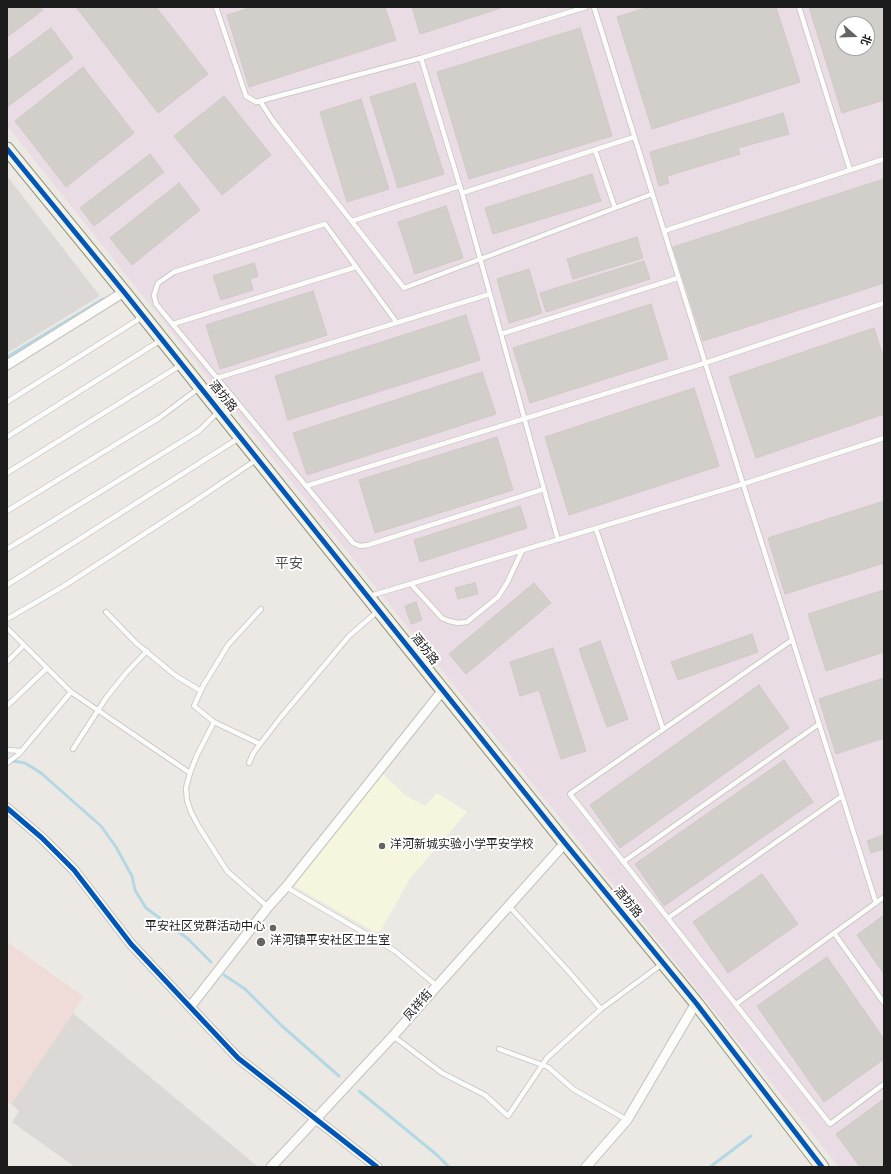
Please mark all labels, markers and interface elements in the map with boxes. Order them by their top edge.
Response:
north arrow [835,16,875,56]
text: 北 [857,32,874,47]
street label: 酒坊路 [205,378,239,416]
district label: 平安 [275,557,303,573]
street label: 酒坊路 [407,631,441,669]
place label: 洋河新城实验小学平安学校 [390,839,534,853]
marker: 洋河新城实验小学平安学校 [377,841,387,851]
street label: 酒坊路 [610,884,644,922]
place label: 平安社区党群活动中心 [145,921,265,935]
marker: 平安社区党群活动中心 [268,923,278,933]
place label: 洋河镇平安社区卫生室 [270,935,390,949]
marker: 洋河镇平安社区卫生室 [255,936,267,948]
street label: 凤祥街 [402,988,436,1024]

